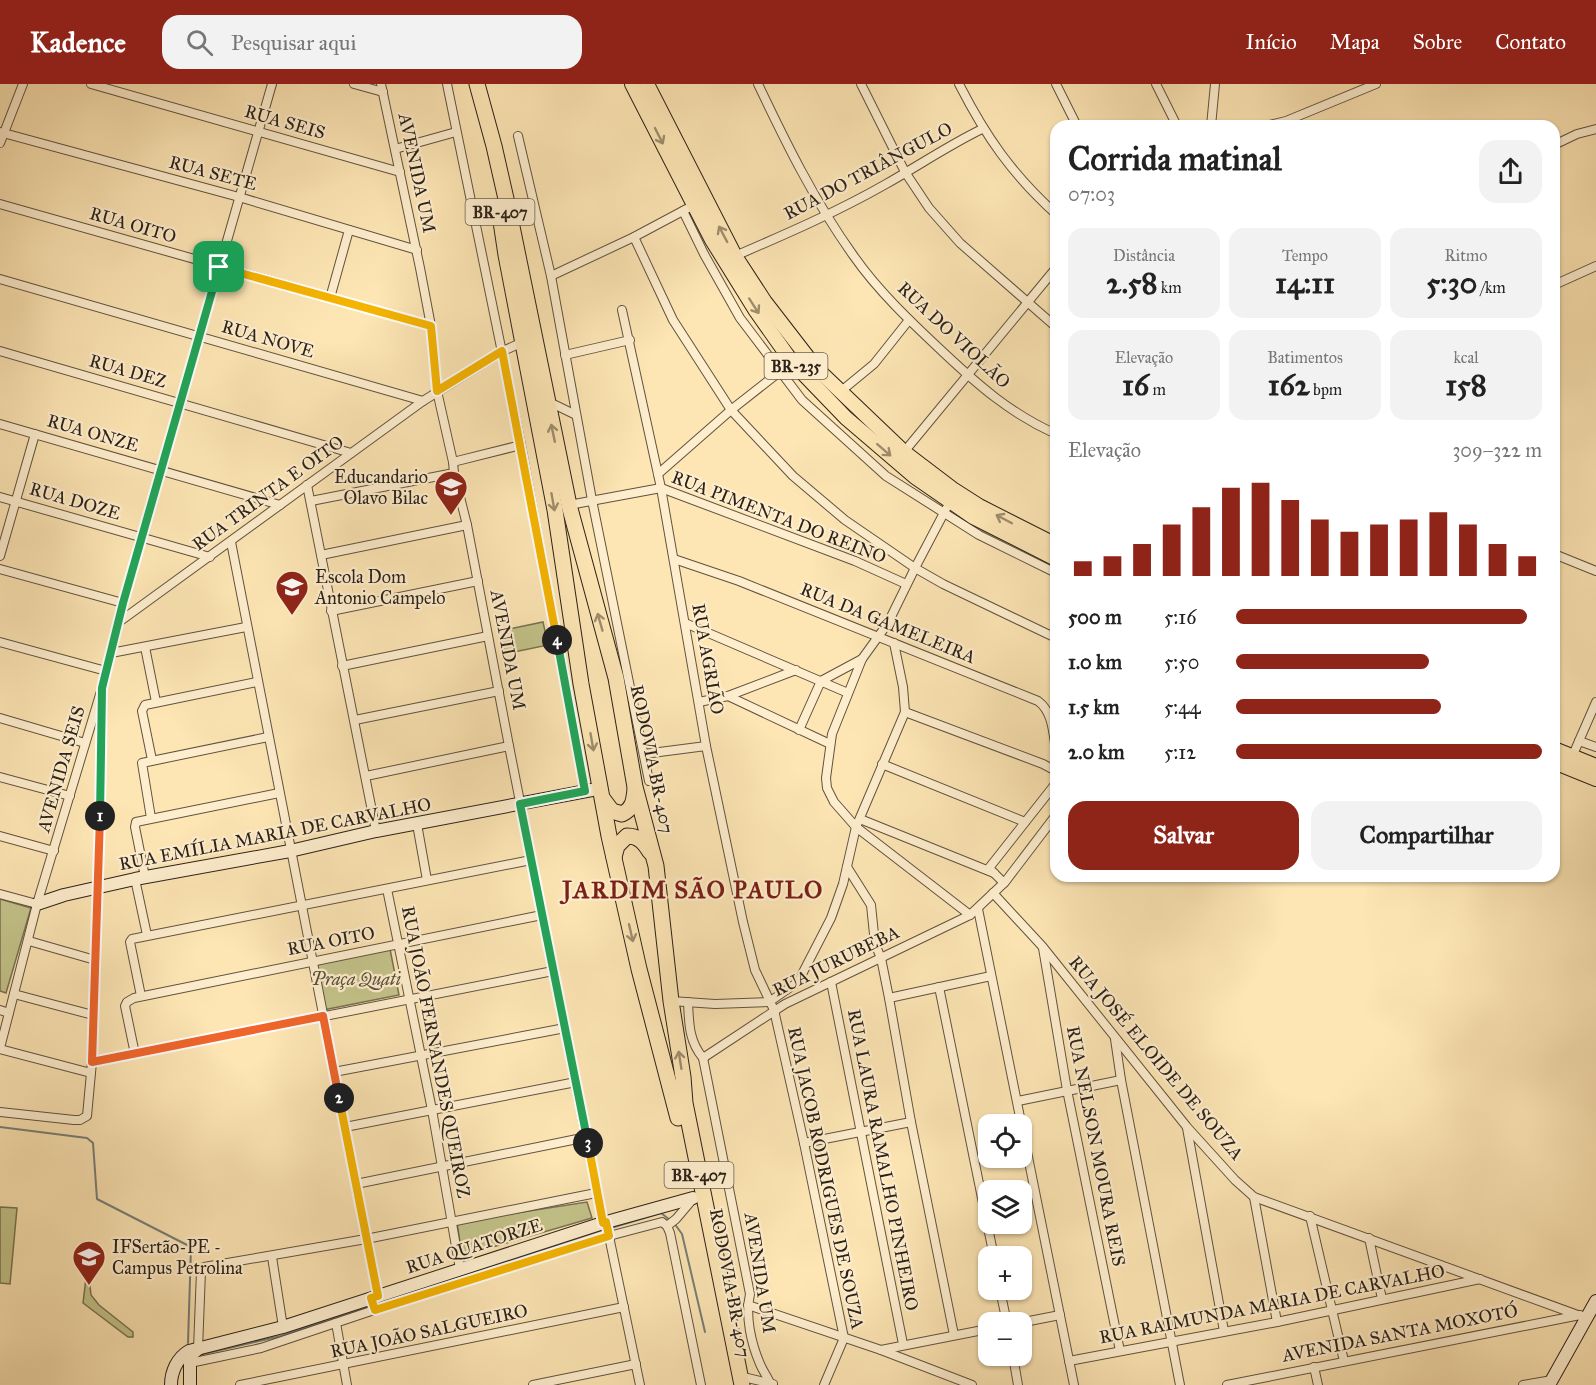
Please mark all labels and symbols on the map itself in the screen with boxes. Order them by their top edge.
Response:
street label: RUA SEIS [242,100,328,144]
street label: AVENIDA UM [393,110,440,235]
street label: RUA DO TRIÂNGULO [779,116,956,225]
one-way arrow [653,127,665,144]
street label: RUA SETE [167,151,259,195]
road number: BR-407 [466,199,534,225]
street label: RUA OITO [87,202,179,248]
one-way arrow [717,226,728,244]
pin [193,241,244,292]
street label: RUA DO VIOLÃO [893,277,1015,393]
one-way arrow [747,298,760,315]
street label: RUA NOVE [219,315,317,363]
street label: RUA DEZ [87,349,169,393]
road number: BR-235 [764,353,828,379]
street label: RUA ONZE [45,409,142,457]
one-way arrow [547,424,559,443]
street label: RUA TRINTA E OITO [188,431,348,555]
one-way arrow [876,444,892,457]
place label: Educandario Olavo Bilac [334,466,428,509]
street label: RUA PIMENTA DO REINO [668,466,890,568]
school or university icon: Educandario Olavo Bilac [433,469,469,516]
street label: RUA DOZE [27,478,123,525]
one-way arrow [548,492,559,512]
one-way arrow [995,513,1013,524]
place label: Escola Dom Antonio Campelo [314,566,446,609]
school or university icon: Escola Dom Antonio Campelo [274,569,310,616]
street label: RUA DA GAMELEIRA [797,578,979,668]
street label: AVENIDA UM [485,587,530,712]
street label: RUA AGRIÃO [687,602,729,716]
one-way arrow [594,613,605,632]
pin: 4 [542,625,572,655]
street label: RODOVIA BR-407 [625,683,679,835]
street label: AVENIDA SEIS [32,703,90,836]
one-way arrow [586,732,597,751]
street label: RUA EMÍLIA MARIA DE CARVALHO [117,791,433,875]
pin: 1 [85,801,115,831]
district label: JARDIM SÃO PAULO [559,875,824,905]
street label: RUA JOÃO FERNANDES QUEIROZ [396,904,475,1200]
street label: RUA JURUBEBA [769,921,903,1002]
street label: RUA OITO [285,922,377,960]
one-way arrow [626,923,637,942]
street label: RUA JOSÉ ELOIDE DE SOUZA [1063,950,1249,1165]
park label: Praça Quati [311,968,401,990]
street label: RUA LAURA RAMALHO PINHEIRO [843,1007,923,1313]
street label: RUA NELSON MOURA REIS [1062,1024,1130,1268]
street label: RUA JACOB RODRIGUES DE SOUZA [782,1025,869,1331]
one-way arrow [675,1050,686,1070]
pin: 2 [324,1083,354,1113]
pin: 3 [573,1128,603,1158]
road number: BR-407 [664,1162,734,1188]
street label: RODOVIA BR-407 [705,1207,755,1359]
street label: AVENIDA UM [739,1210,780,1335]
street label: RUA QUATORZE [403,1214,545,1278]
place label: IFSertão-PE - Campus Petrolina [112,1236,243,1279]
school or university icon: IFSertão-PE - Campus Petrolina [71,1239,107,1286]
street label: RUA RAIMUNDA MARIA DE CARVALHO [1097,1260,1447,1348]
street label: AVENIDA SANTA MOXOTÓ [1279,1297,1520,1367]
street label: RUA JOÃO SALGUEIRO [328,1299,530,1364]

